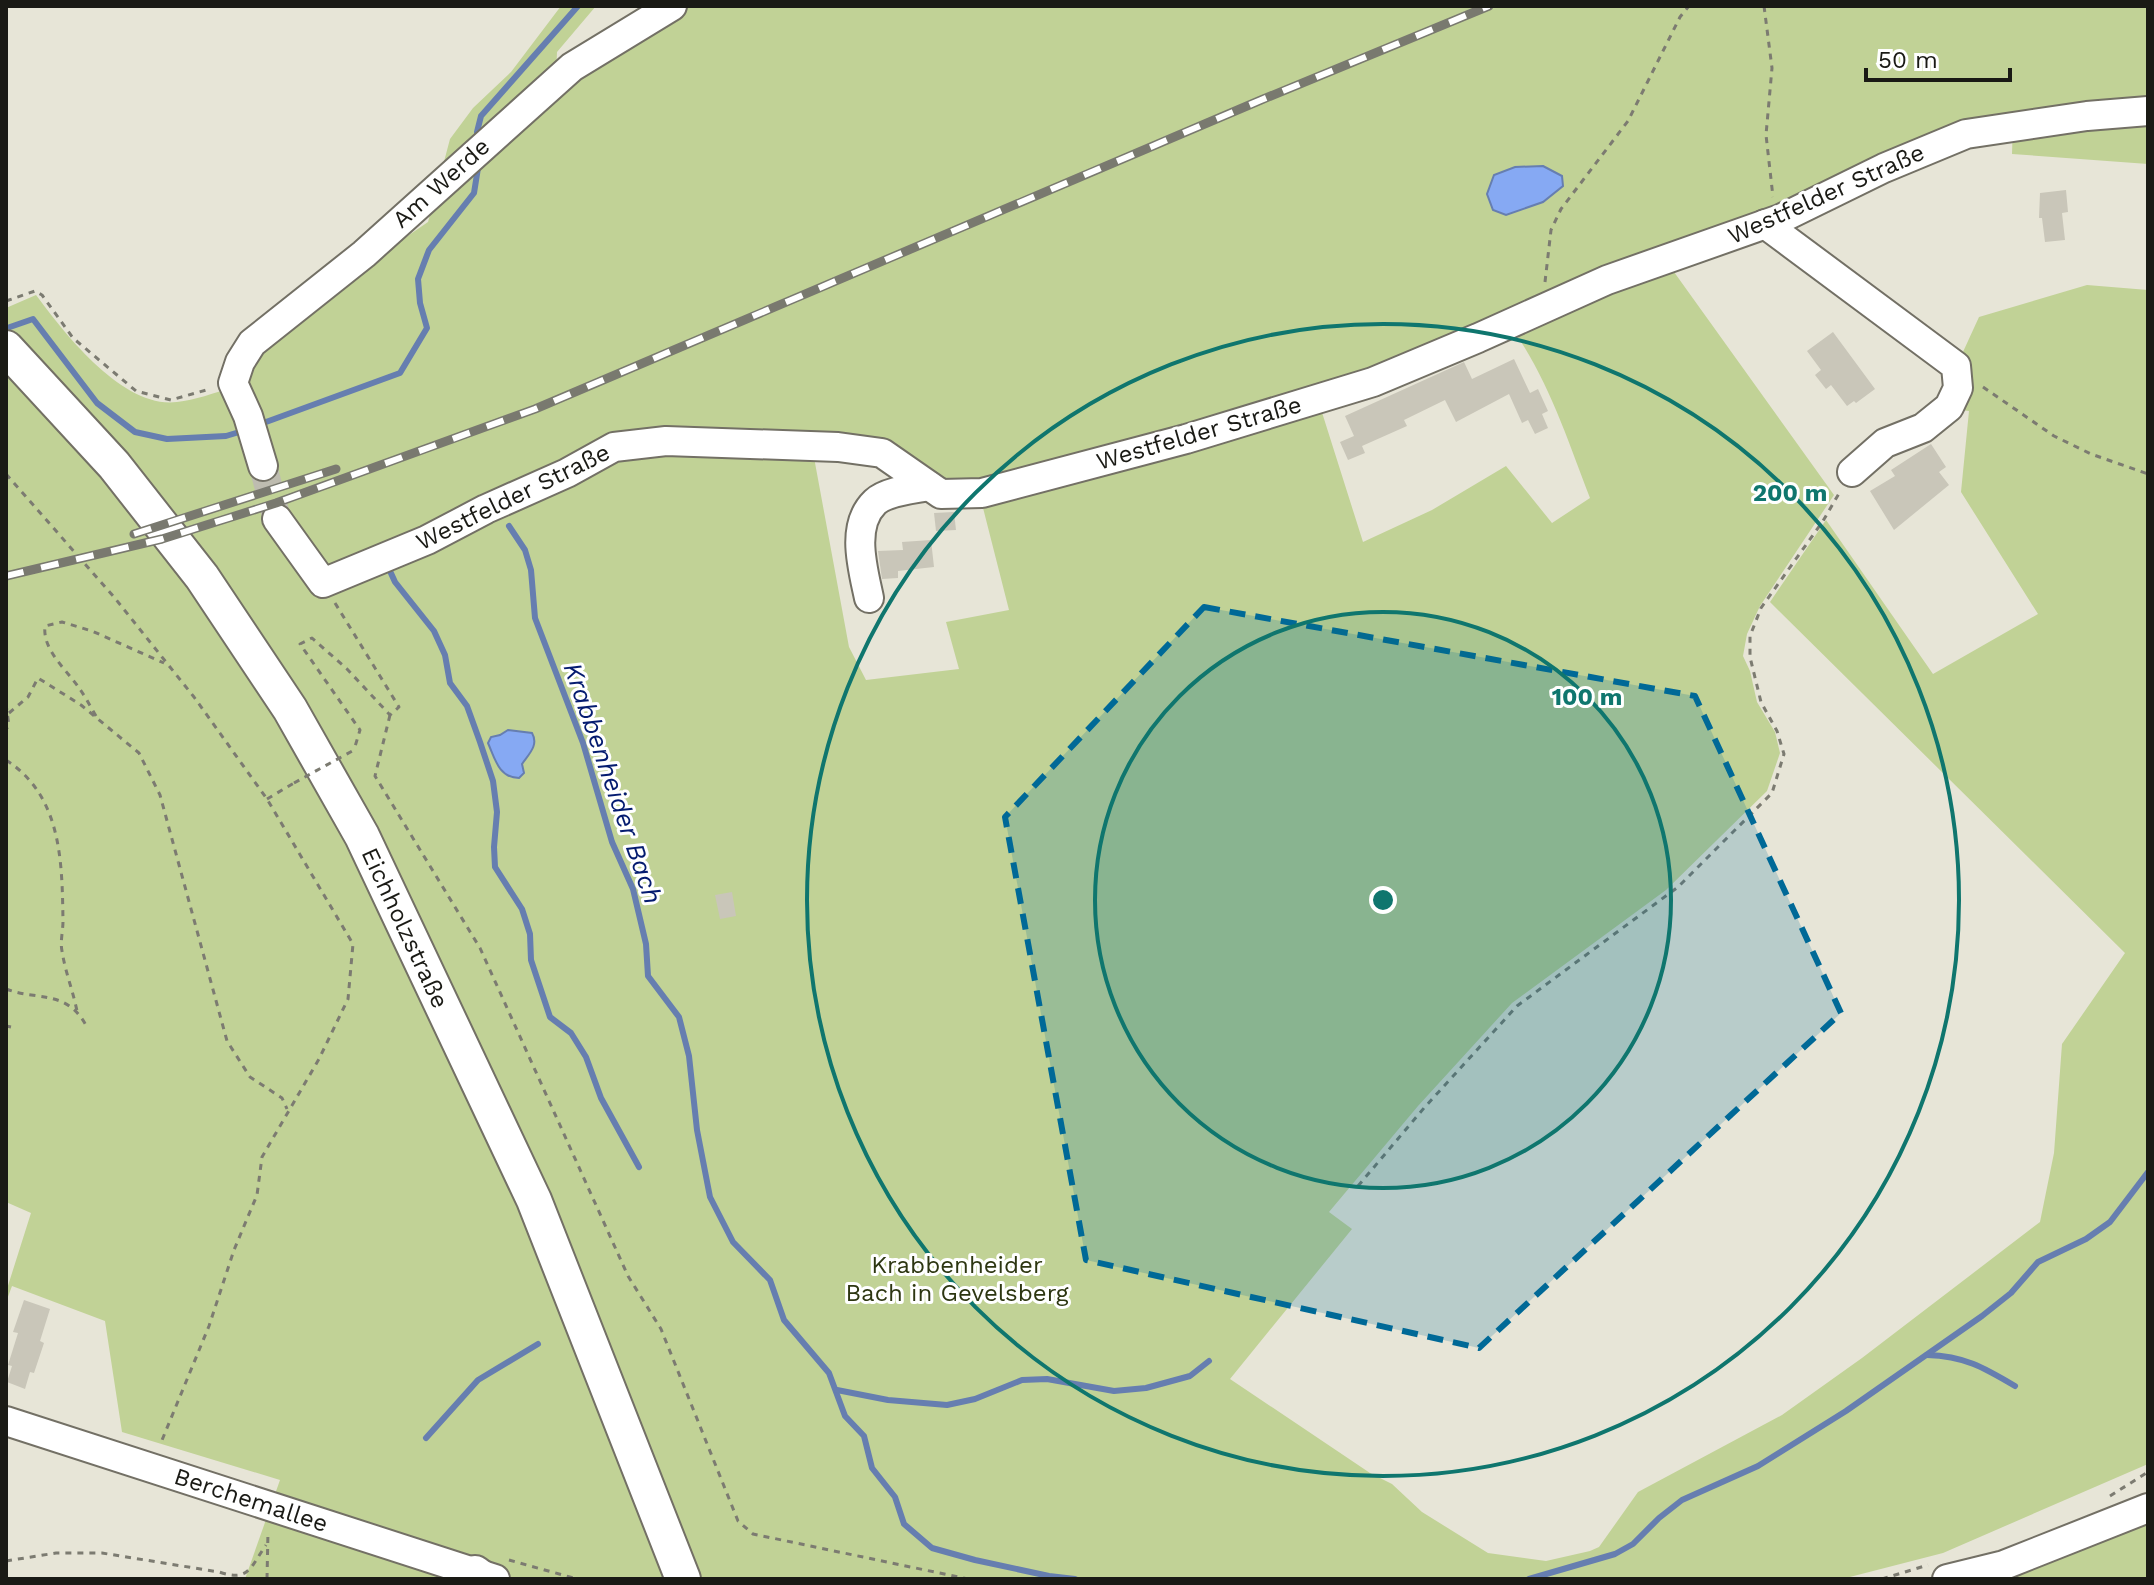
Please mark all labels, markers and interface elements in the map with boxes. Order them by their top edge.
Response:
scale bar [1866,32,2010,82]
text: 50 m [1878,46,1938,74]
street label: Am Werde [387,132,495,234]
street label: Westfelder Straße [1723,138,1929,250]
street label: Westfelder Straße [1093,390,1305,476]
street label: Westfelder Straße [412,438,614,556]
text: 200 m [1753,479,1827,507]
water label: Krabbenheider Bach [558,658,668,908]
text: 100 m [1552,683,1622,711]
street label: Eichholzstraße [356,843,454,1013]
centre of rings [1369,886,1397,914]
park label: Krabbenheider Bach in Gevelsberg [845,1251,1069,1307]
street label: Berchemallee [171,1462,331,1538]

